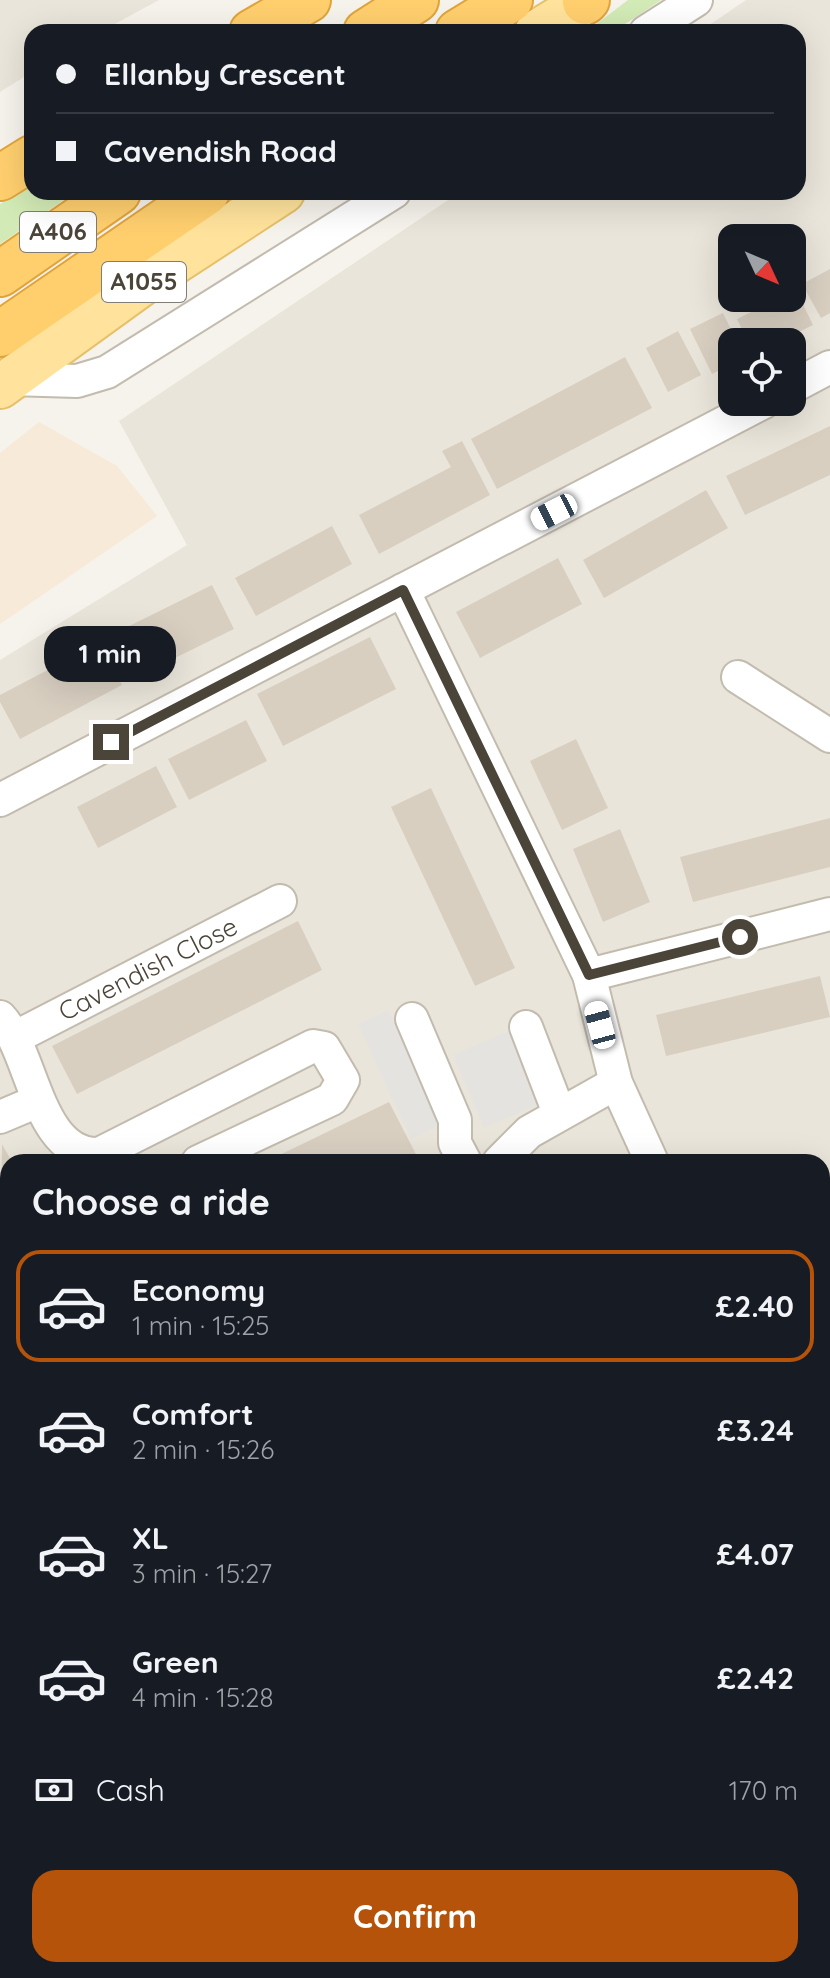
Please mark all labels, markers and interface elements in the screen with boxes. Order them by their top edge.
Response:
text: Ellanby Crescent [104,55,346,93]
text: Cavendish Road [104,132,337,170]
road number: A406 [20,212,96,252]
north arrow [718,224,806,312]
map controls [718,224,806,416]
road number: A1055 [102,262,186,302]
button: locate [718,328,806,416]
car [527,490,581,534]
callout: 1 min [45,626,177,682]
text: 1 min [79,637,142,670]
route end [93,724,129,760]
street label: Cavendish Close [53,909,243,1028]
route start [722,919,758,955]
car [582,999,618,1051]
text: Choose a ride [32,1179,270,1224]
icon: car [36,1270,108,1342]
text: Economy [132,1271,265,1309]
text: £2.40 [716,1287,794,1325]
text: 1 min · 15:25 [132,1309,270,1342]
icon: car [36,1394,108,1466]
text: Comfort [132,1395,253,1433]
text: £3.24 [717,1411,794,1449]
text: 2 min · 15:26 [132,1433,274,1466]
icon: car [36,1518,108,1590]
text: XL [132,1519,169,1557]
text: £4.07 [716,1535,794,1573]
text: 3 min · 15:27 [132,1557,272,1590]
icon: car [36,1642,108,1714]
text: Green [132,1643,219,1681]
text: £2.42 [717,1659,794,1697]
text: 4 min · 15:28 [132,1681,273,1714]
icon: cash [32,1768,76,1812]
text: Cash [96,1771,165,1809]
text: 170 m [729,1774,798,1807]
button: Confirm [32,1870,798,1962]

